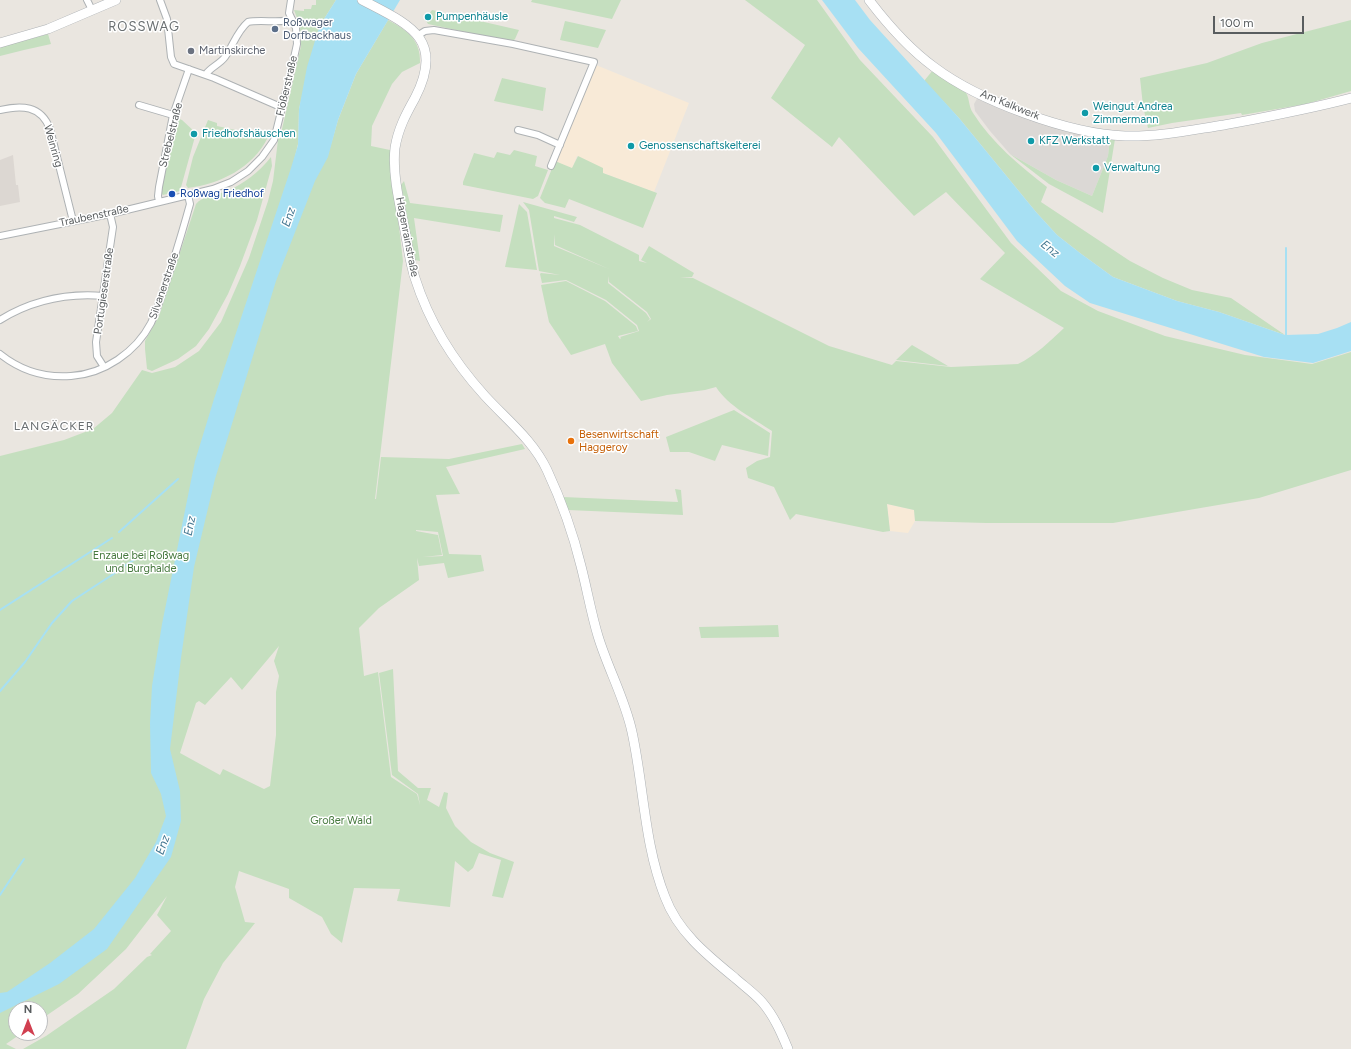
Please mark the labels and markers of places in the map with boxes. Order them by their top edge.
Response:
place label: Pumpenhäusle [436,10,508,24]
marker: Pumpenhäusle [423,12,433,22]
place label: Roßwager Dorfbackhaus [283,16,351,42]
marker: Roßwager Dorfbackhaus [270,24,280,34]
place label: Martinskirche [199,44,265,58]
marker: Martinskirche [186,46,196,56]
place label: Weingut Andrea Zimmermann [1093,100,1173,126]
marker: Weingut Andrea Zimmermann [1080,108,1090,118]
place label: Friedhofshäuschen [202,127,296,141]
marker: Friedhofshäuschen [189,129,199,139]
place label: KFZ Werkstatt [1039,134,1110,148]
marker: KFZ Werkstatt [1026,136,1036,146]
place label: Genossenschaftskelterei [639,139,760,153]
marker: Genossenschaftskelterei [626,141,636,151]
place label: Verwaltung [1104,161,1160,175]
marker: Verwaltung [1091,163,1101,173]
place label: Roßwag Friedhof [180,187,264,201]
marker: Roßwag Friedhof [167,189,177,199]
place label: Besenwirtschaft Haggeroy [579,428,659,454]
marker: Besenwirtschaft Haggeroy [566,436,576,446]

